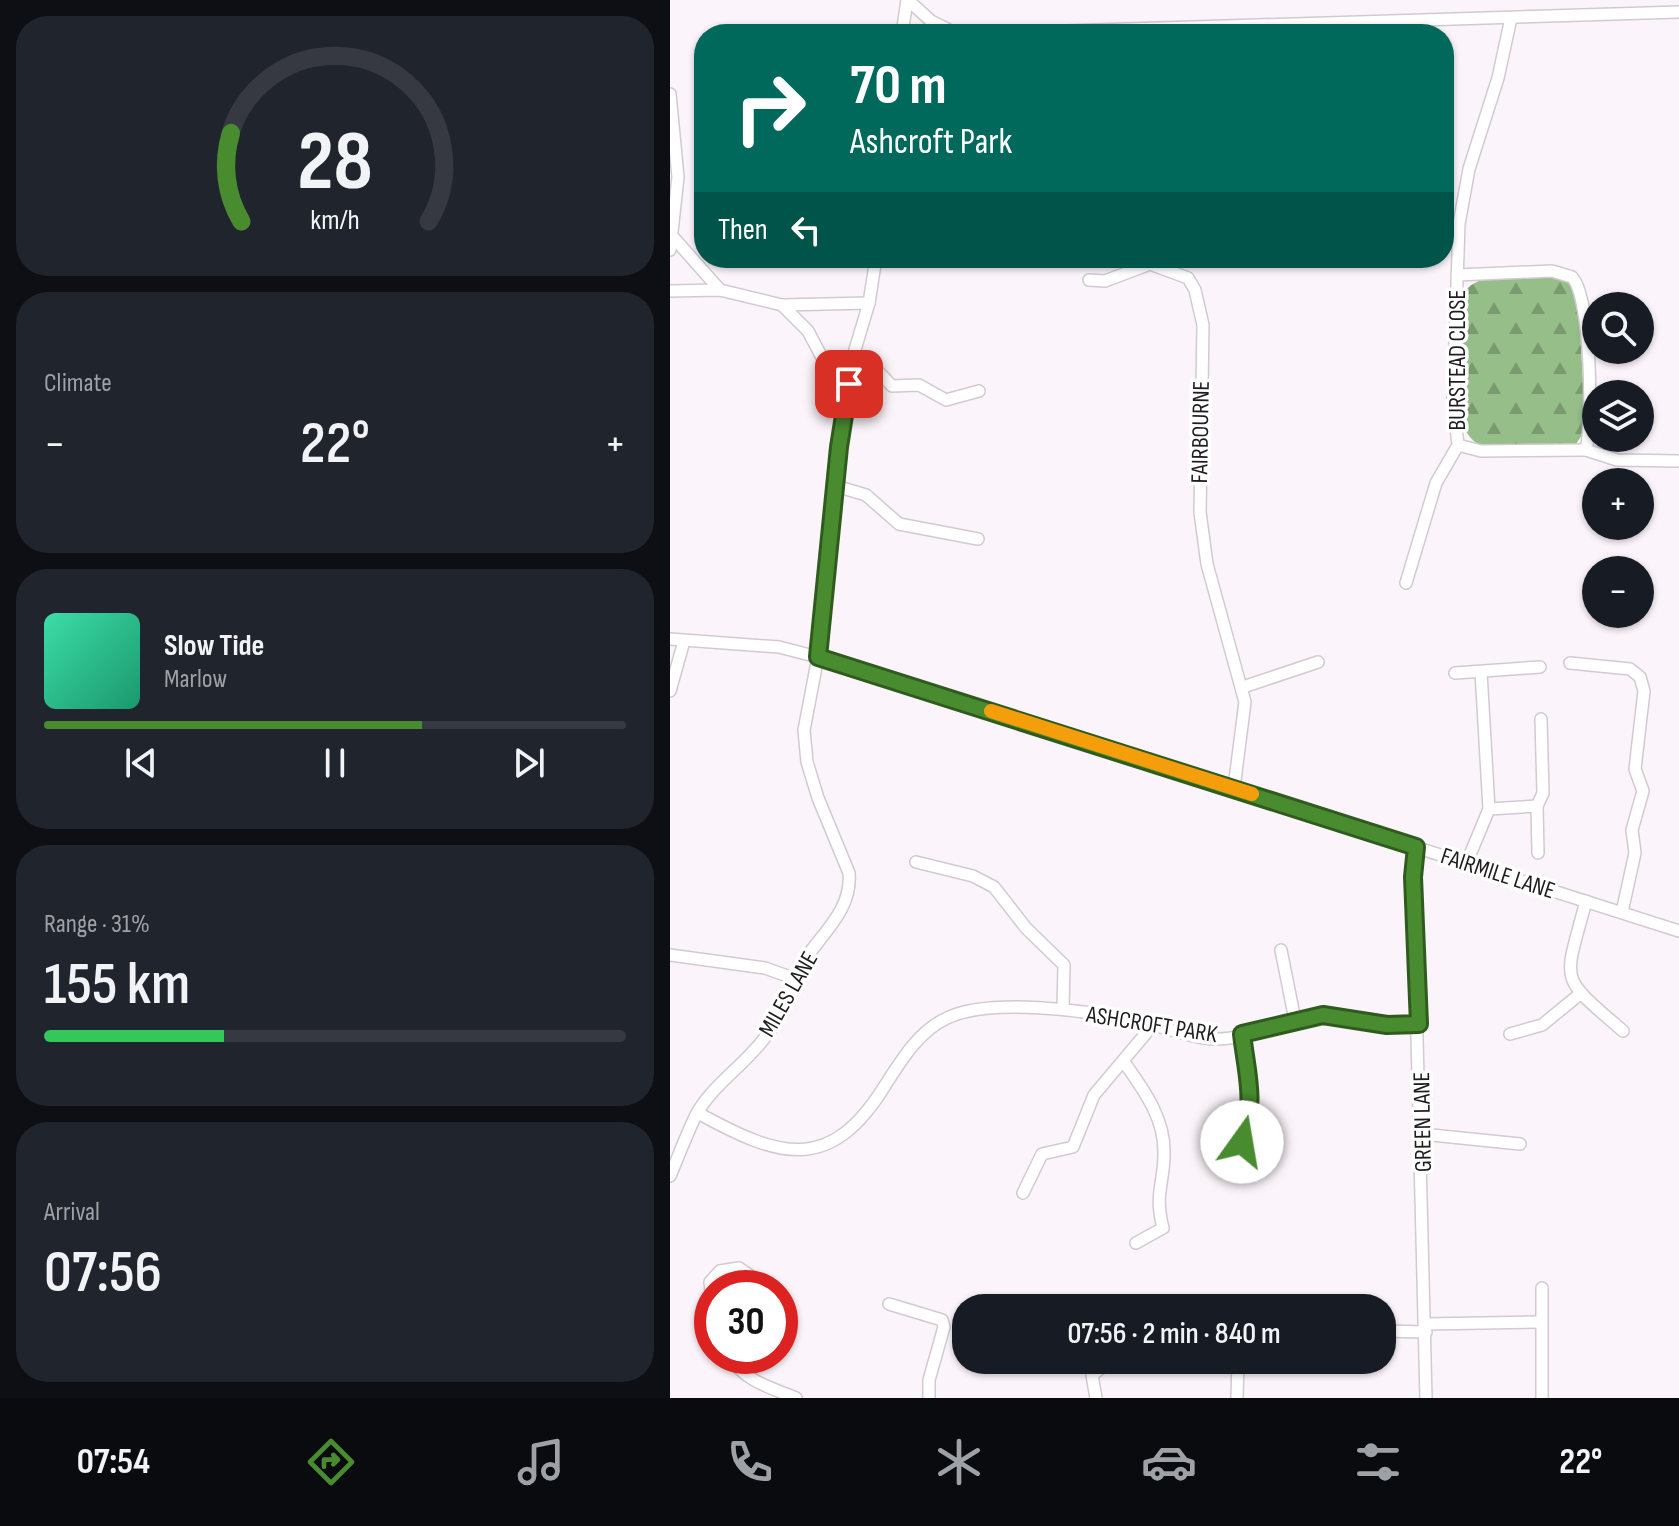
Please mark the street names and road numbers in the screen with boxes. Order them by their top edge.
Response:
street label: BURSTEAD CLOSE [1443,289,1472,431]
street label: FAIRBOURNE [1185,380,1216,484]
street label: FAIRMILE LANE [1437,841,1559,906]
street label: MILES LANE [753,947,824,1042]
street label: ASHCROFT PARK [1083,1000,1219,1049]
street label: GREEN LANE [1407,1072,1438,1172]

